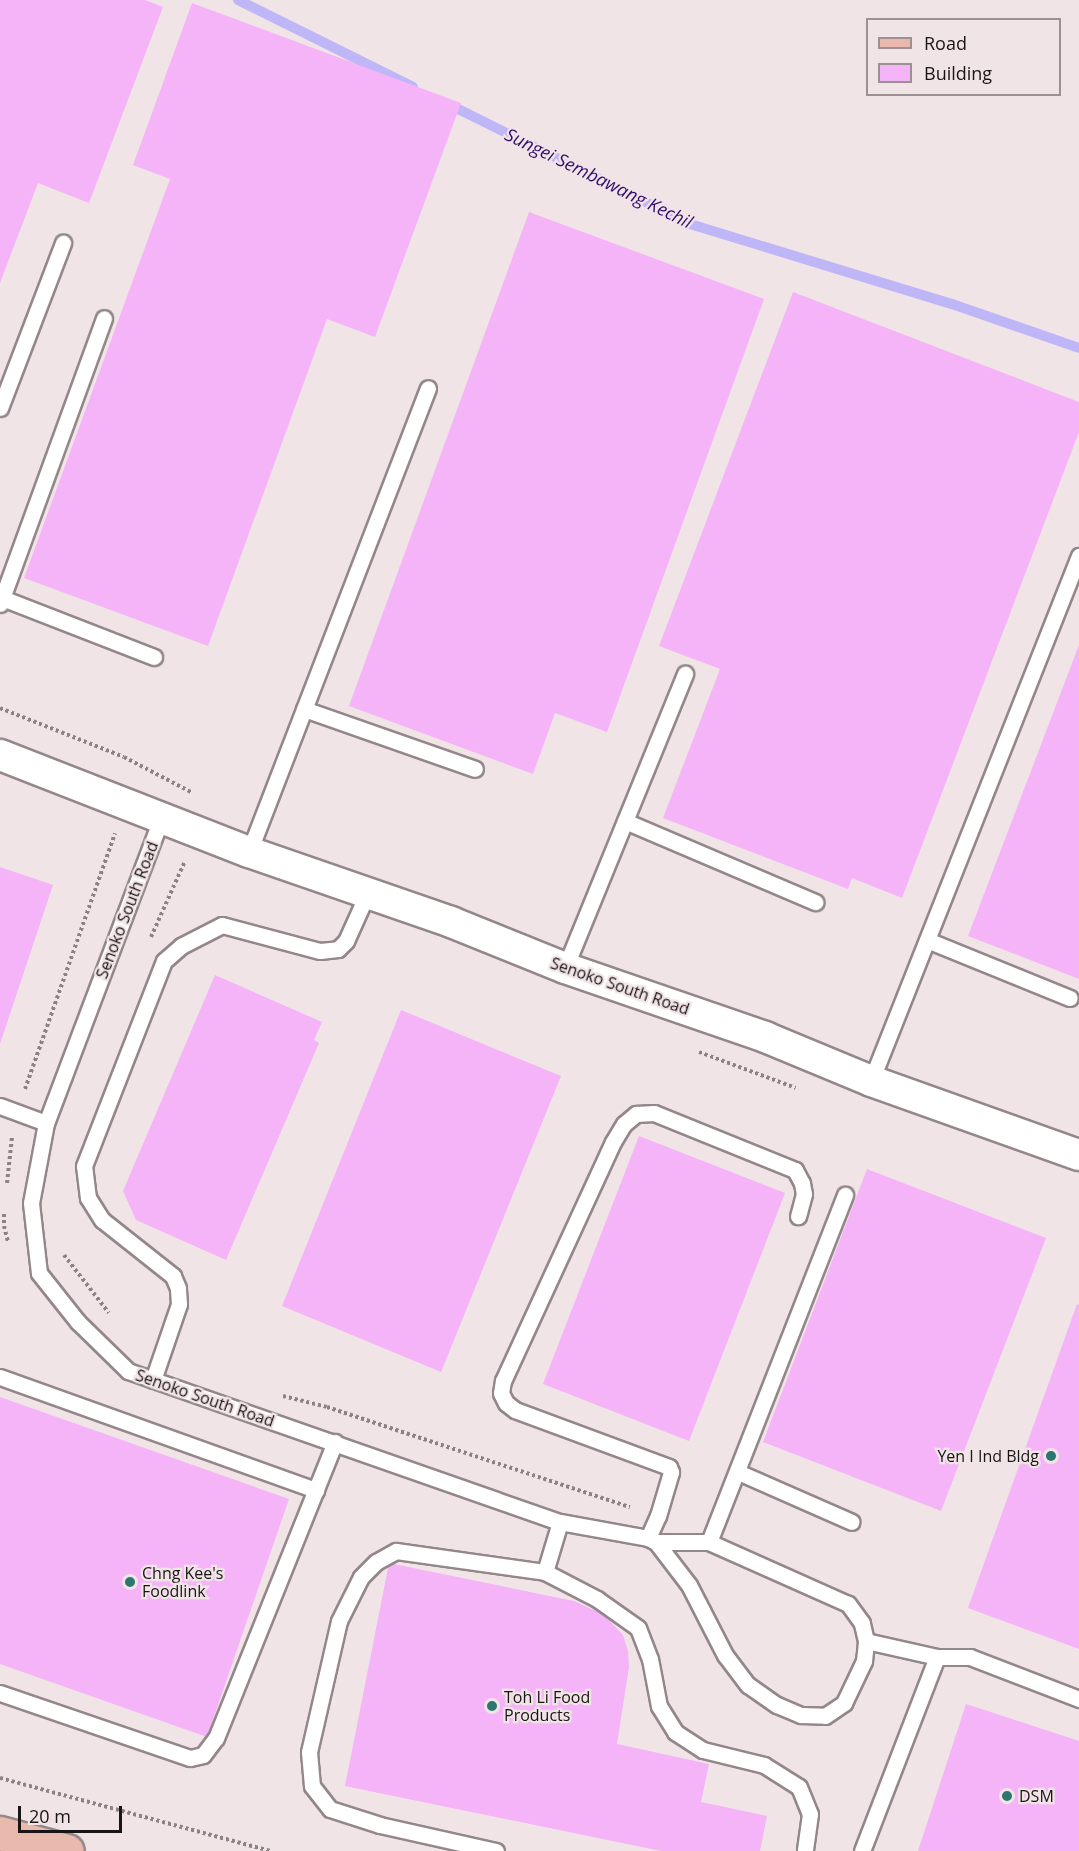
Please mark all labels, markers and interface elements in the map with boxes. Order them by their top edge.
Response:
legend [866,18,1061,96]
text: Road [924,31,967,55]
text: Building [924,61,992,85]
water label: Sungei Sembawang Kechil [502,123,696,233]
street label: Senoko South Road [92,839,162,981]
street label: Senoko South Road [548,953,692,1019]
street label: Senoko South Road [133,1365,277,1431]
place label: Yen I Ind Bldg [937,1446,1039,1466]
marker: Yen I Ind Bldg [1044,1449,1058,1463]
place label: Chng Kee's Foodlink [142,1563,223,1601]
marker: Chng Kee's Foodlink [123,1575,137,1589]
place label: Toh Li Food Products [504,1687,590,1725]
marker: Toh Li Food Products [485,1699,499,1713]
place label: DSM [1019,1786,1054,1806]
marker: DSM [1000,1789,1014,1803]
scale bar [21,1794,124,1832]
text: 20 m [29,1804,71,1828]

